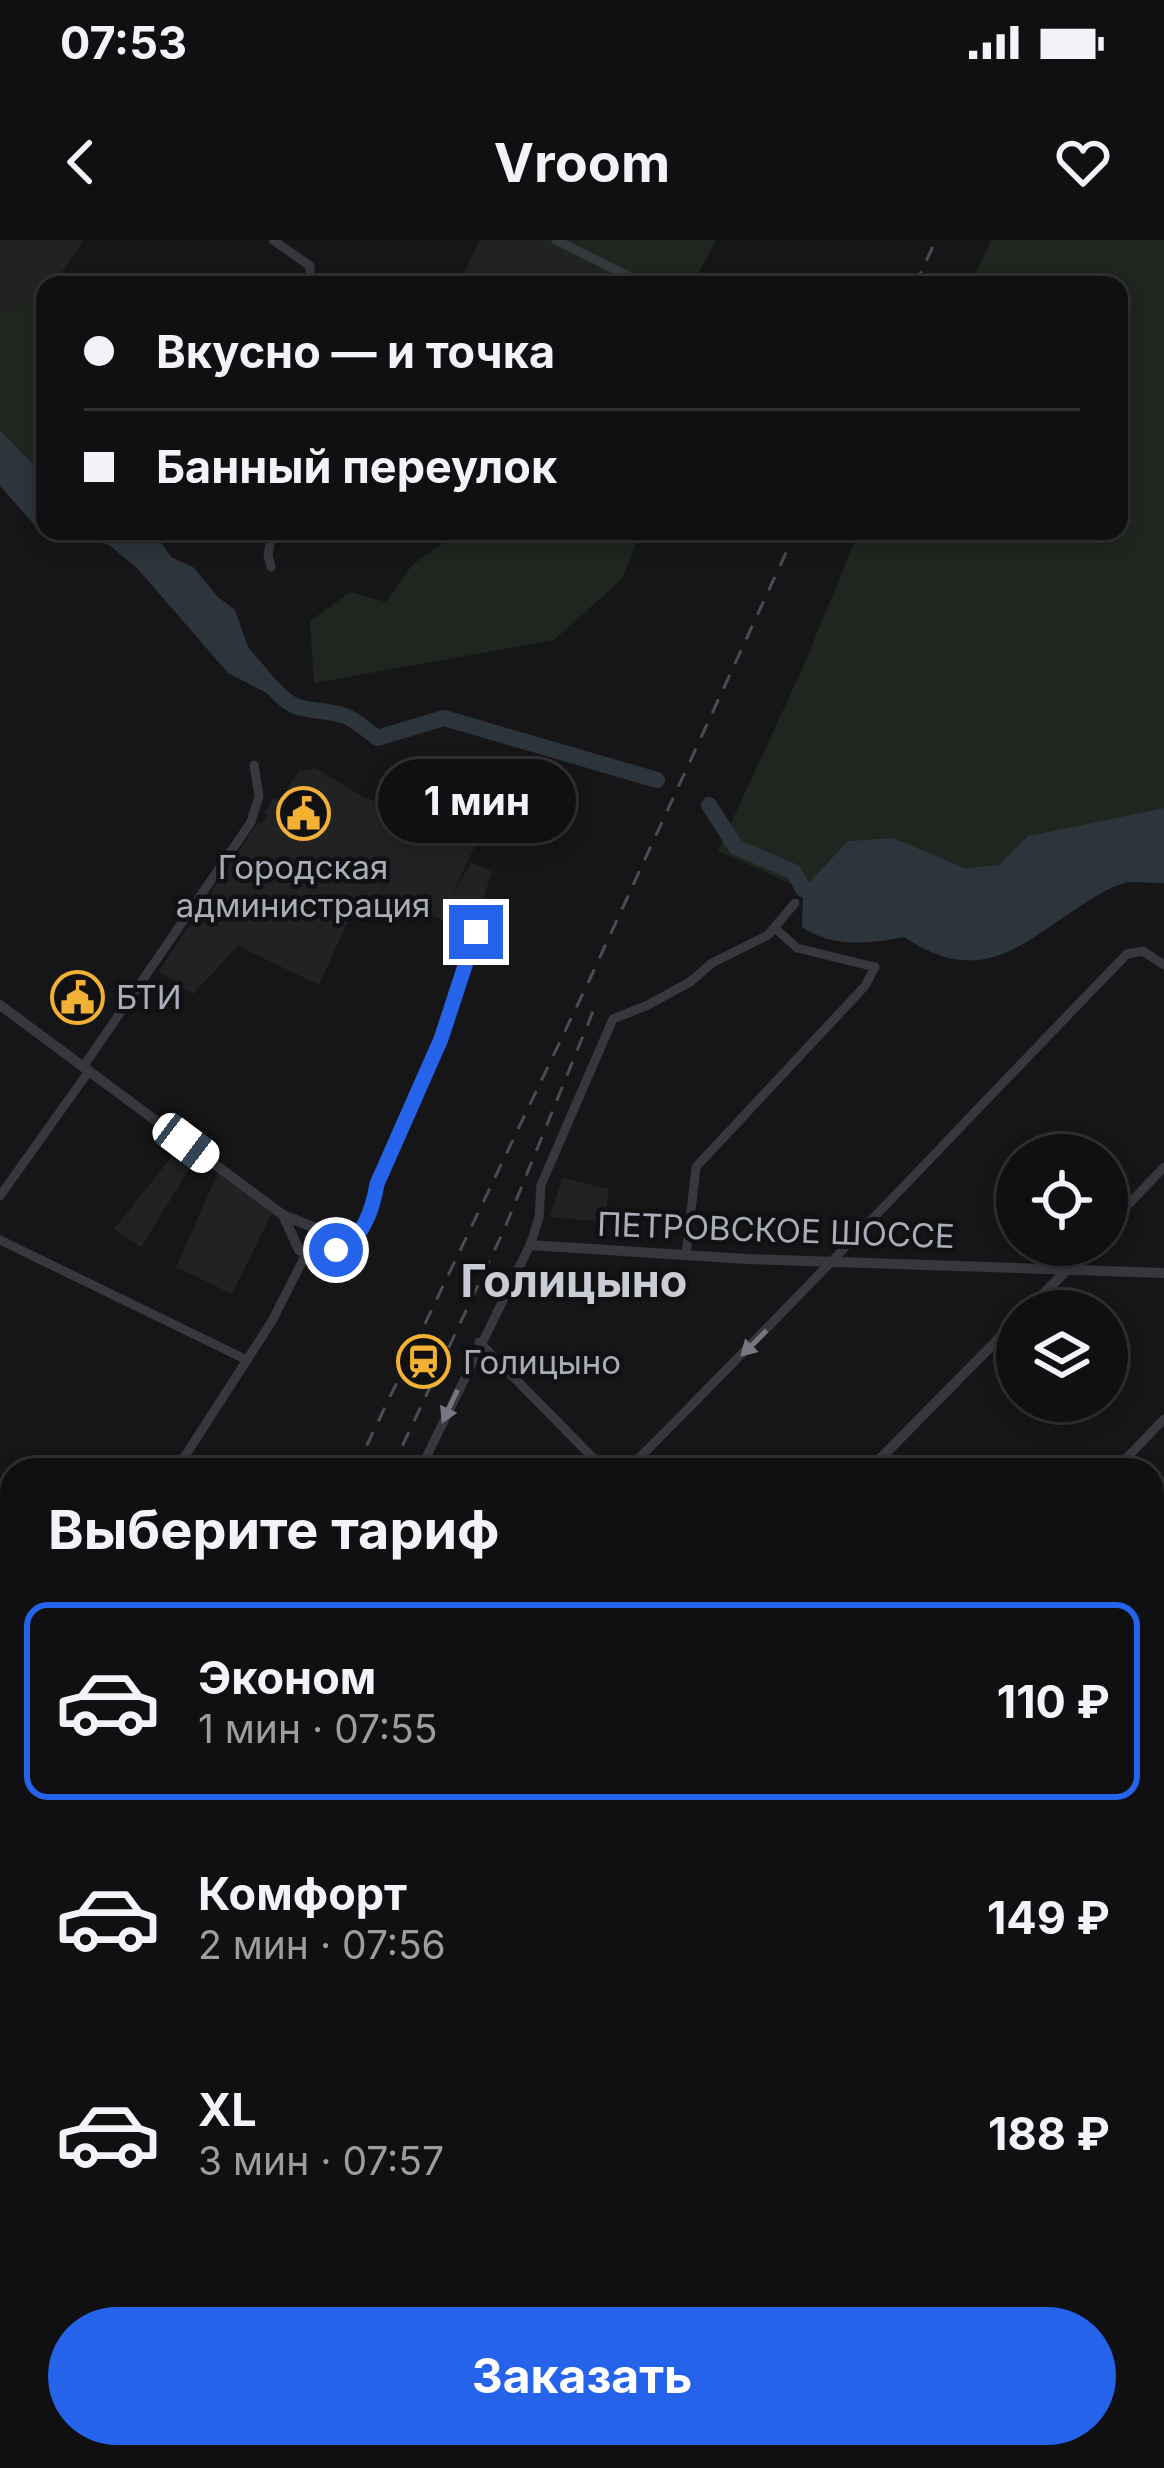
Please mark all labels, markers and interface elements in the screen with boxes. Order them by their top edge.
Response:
text: 07:53 [60,15,187,70]
icon: back [48,129,114,195]
icon: heart [1050,129,1116,195]
text: Vroom [494,130,670,195]
text: Вкусно — и точка [156,324,555,379]
text: Банный переулок [156,439,557,494]
callout: 1 мин [377,758,575,842]
text: 1 мин [424,777,530,824]
public building icon: Городская администрация [275,785,331,841]
place label: Городская администрация [176,847,430,925]
route end [449,905,503,959]
public building icon: БТИ [49,969,105,1025]
place label: БТИ [116,977,182,1017]
car [146,1107,226,1179]
map controls [996,1134,1128,1422]
button: locate [996,1134,1128,1266]
street label: ПЕТРОВСКОЕ ШОССЕ [596,1204,956,1256]
route start [309,1223,363,1277]
district label: Голицыно [461,1253,687,1308]
button: layers [996,1290,1128,1422]
one-way arrow [740,1329,768,1357]
station icon: Голицыно [396,1334,452,1390]
place label: Голицыно [463,1342,621,1382]
one-way arrow [440,1389,460,1424]
text: Выберите тариф [48,1497,500,1562]
icon: car [54,1647,162,1755]
text: Эконом [198,1650,376,1705]
text: 110 ₽ [997,1674,1110,1729]
text: 1 мин · 07:55 [198,1705,437,1752]
icon: car [54,1863,162,1971]
text: Комфорт [198,1866,407,1921]
text: 149 ₽ [987,1890,1110,1945]
text: 2 мин · 07:56 [198,1921,446,1968]
icon: car [54,2079,162,2187]
text: XL [198,2082,257,2137]
text: 188 ₽ [988,2106,1110,2161]
text: 3 мин · 07:57 [198,2137,444,2184]
button: Заказать [48,2307,1116,2445]

